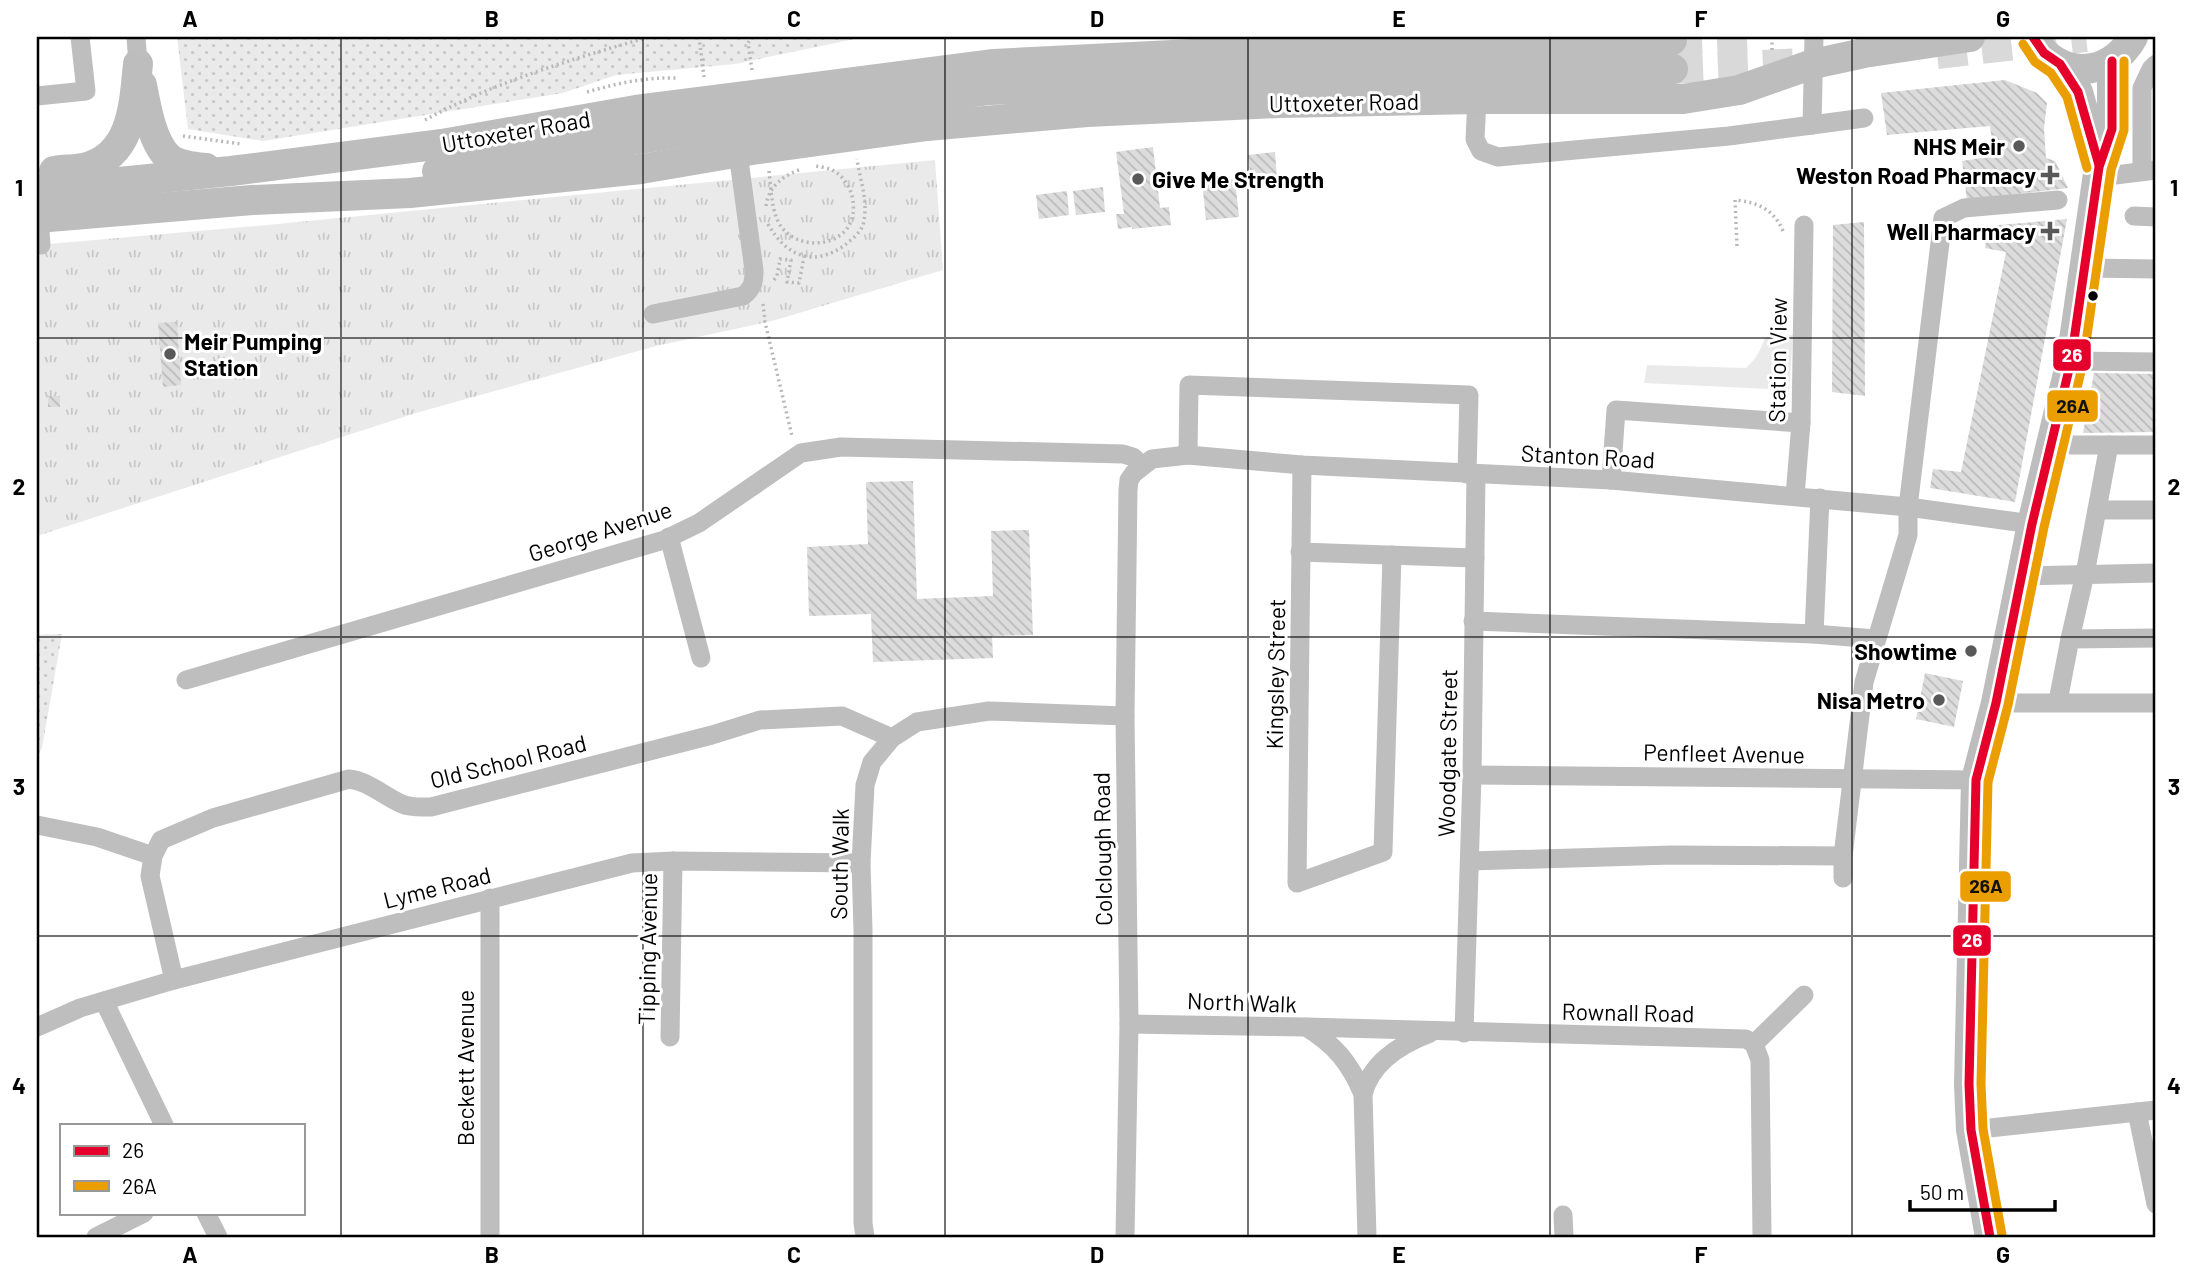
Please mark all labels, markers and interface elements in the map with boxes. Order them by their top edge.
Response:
text: A [182,4,198,32]
text: B [485,4,499,32]
text: C [787,4,801,32]
text: D [1090,4,1104,32]
text: E [1392,4,1406,32]
text: F [1695,4,1708,32]
text: G [1996,4,2010,32]
street label: Uttoxeter Road [1269,87,1419,117]
street label: Uttoxeter Road [440,104,592,158]
place label: NHS Meir [1913,132,2005,160]
marker: NHS Meir [2011,138,2027,154]
place label: Weston Road Pharmacy [1796,161,2036,189]
place label: Give Me Strength [1152,165,1324,193]
marker: Weston Road Pharmacy [2042,167,2058,183]
marker: Give Me Strength [1130,171,1146,187]
text: 1 [15,173,23,201]
text: 1 [2170,173,2178,201]
place label: Well Pharmacy [1887,217,2036,245]
marker: Well Pharmacy [2042,223,2058,239]
unlabelled marker [2086,289,2100,303]
street label: Station View [1762,297,1792,423]
place label: Meir Pumping Station [184,327,322,381]
line badge: 26 [2052,338,2092,372]
text: 26 [2062,343,2082,366]
marker: Meir Pumping Station [162,346,178,362]
line badge: 26A [2046,389,2099,423]
text: 26A [2056,394,2090,417]
street label: Stanton Road [1520,439,1656,473]
text: 2 [13,472,25,500]
text: 2 [2168,472,2180,500]
street label: George Avenue [525,495,675,567]
street label: Kingsley Street [1260,598,1290,750]
place label: Showtime [1854,637,1957,665]
marker: Showtime [1963,643,1979,659]
street label: Woodgate Street [1432,669,1462,837]
place label: Nisa Metro [1817,686,1925,714]
marker: Nisa Metro [1931,692,1947,708]
street label: Old School Road [427,728,589,794]
street label: Penfleet Avenue [1643,738,1805,768]
text: 3 [13,772,25,800]
street label: Colclough Road [1087,772,1117,926]
text: 3 [2168,772,2180,800]
street label: South Walk [824,808,854,920]
street label: Lyme Road [380,860,494,914]
line badge: 26A [1959,870,2012,903]
street label: Tipping Avenue [632,873,662,1025]
text: 26A [1969,874,2003,897]
line badge: 26 [1952,924,1992,957]
text: 26 [1962,928,1982,951]
street label: North Walk [1187,986,1297,1018]
street label: Beckett Avenue [451,990,479,1146]
street label: Rownall Road [1561,997,1695,1027]
text: 4 [12,1071,26,1099]
text: 4 [2167,1071,2181,1099]
legend [60,1124,304,1214]
text: 26 [122,1137,144,1162]
scale bar [1910,1169,2055,1213]
text: 26A [122,1173,157,1198]
text: 50 m [1920,1179,1964,1204]
text: A [182,1240,198,1268]
text: B [485,1240,499,1268]
text: C [787,1240,801,1268]
text: D [1090,1240,1104,1268]
text: E [1392,1240,1406,1268]
text: F [1695,1240,1708,1268]
text: G [1996,1240,2010,1268]

